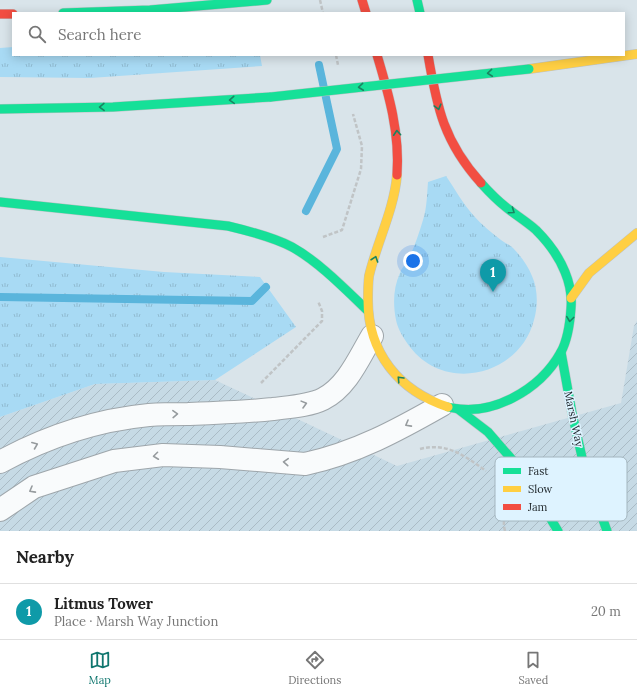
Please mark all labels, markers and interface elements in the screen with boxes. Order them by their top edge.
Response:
search box [12,12,625,56]
icon: search [26,23,48,45]
text: Search here [58,25,141,44]
one-way arrow [487,69,493,78]
one-way arrow [358,82,364,91]
one-way arrow [229,95,235,104]
one-way arrow [99,103,105,111]
one-way arrow [434,104,442,110]
one-way arrow [392,130,401,136]
one-way arrow [508,206,515,214]
your location [403,251,423,271]
one-way arrow [370,256,378,263]
pin: 1 [480,259,506,292]
one-way arrow [565,316,574,322]
one-way arrow [397,376,405,384]
street label: Marsh Way [561,390,587,449]
one-way arrow [300,400,307,409]
one-way arrow [172,410,178,418]
one-way arrow [405,420,412,427]
one-way arrow [31,441,38,449]
one-way arrow [153,451,159,460]
legend [495,457,627,521]
one-way arrow [283,458,289,467]
text: Fast [528,464,549,478]
text: Slow [528,482,553,496]
one-way arrow [29,485,36,492]
text: Jam [527,500,548,514]
text: Nearby [16,546,74,568]
text: Litmus Tower [54,594,153,613]
text: 1 [26,603,32,620]
text: 20 m [591,603,621,620]
text: Place · Marsh Way Junction [54,613,218,630]
tab: Map [89,649,111,687]
tab: Directions [288,649,341,687]
tab: Saved [519,649,548,687]

